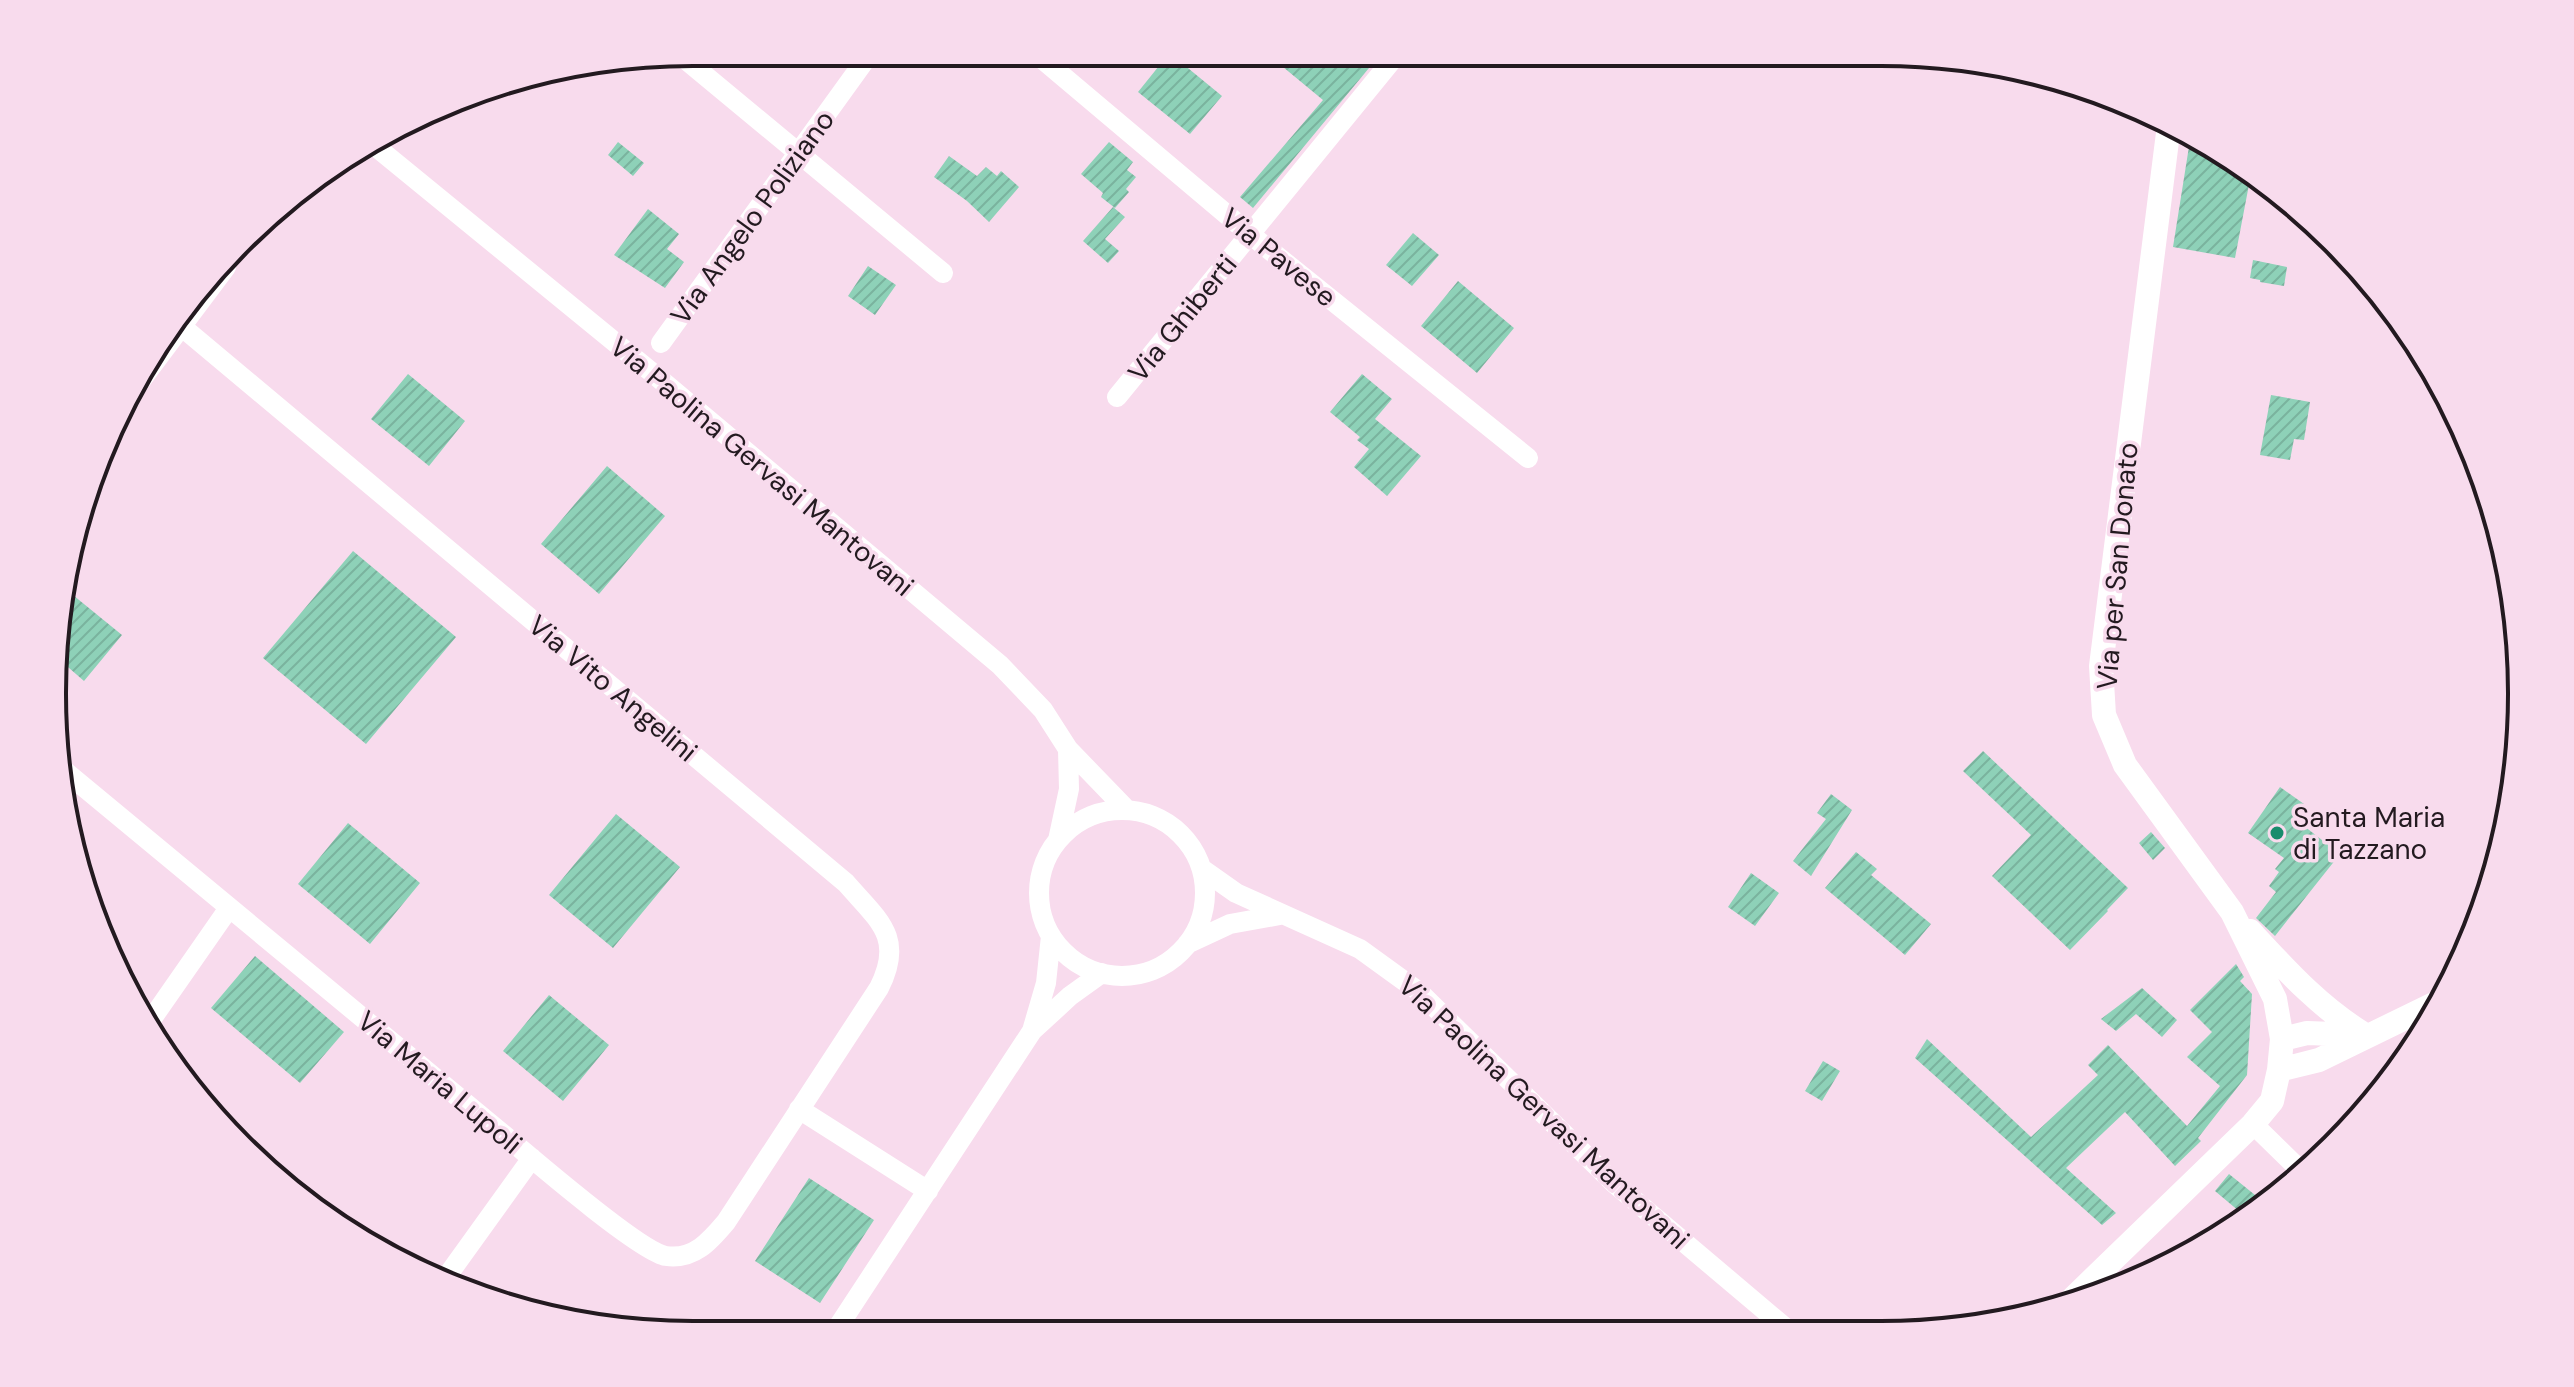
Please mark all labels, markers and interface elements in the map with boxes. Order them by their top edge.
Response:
street label: Via Angelo Poliziano [662,103,843,332]
street label: Via Pavese [1213,199,1344,315]
street label: Via Ghiberti [1120,247,1245,390]
street label: Via Paolina Gervasi Mantovani [602,328,921,605]
street label: Via per San Donato [2088,441,2147,691]
street label: Via Vito Angelini [521,607,705,770]
place label: Santa Maria di Tazzano [2293,799,2445,868]
marker: Santa Maria di Tazzano [2268,824,2286,842]
street label: Via Paolina Gervasi Mantovani [1390,967,1697,1257]
street label: Via Maria Lupoli [349,1002,530,1162]

